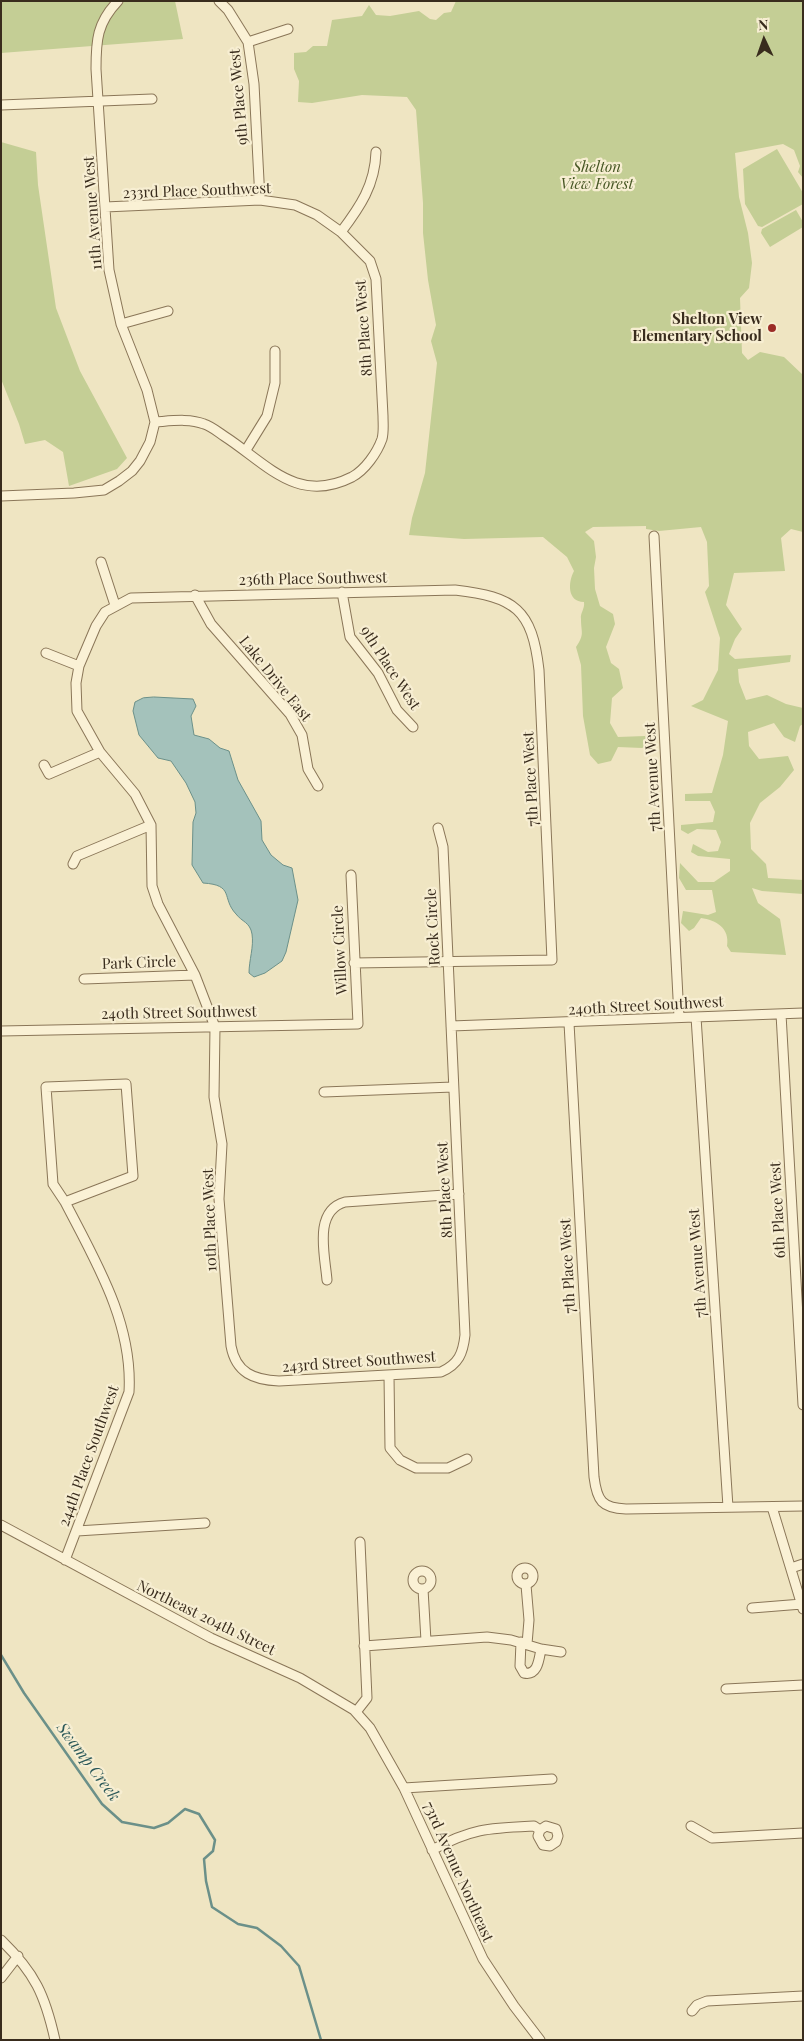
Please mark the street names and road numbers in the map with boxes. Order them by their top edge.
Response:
street label: 9th Place West [226,48,252,146]
street label: 11th Avenue West [80,155,106,271]
street label: 233rd Place Southwest [122,179,272,203]
street label: 8th Place West [352,279,376,377]
street label: 236th Place Southwest [239,569,387,589]
street label: 9th Place West [356,623,424,713]
street label: Lake Drive East [235,633,315,725]
street label: 7th Avenue West [641,722,665,832]
street label: 7th Place West [520,731,542,827]
street label: Rock Circle [422,888,444,966]
street label: Willow Circle [329,905,351,995]
street label: Park Circle [101,953,177,973]
street label: 240th Street Southwest [568,993,724,1019]
street label: 240th Street Southwest [101,1003,257,1023]
street label: 8th Place West [433,1141,457,1239]
street label: 6th Place West [766,1161,790,1259]
street label: 10th Place West [199,1168,221,1272]
street label: 7th Avenue West [685,1208,711,1318]
street label: 7th Place West [557,1218,579,1314]
street label: 243rd Street Southwest [282,1348,436,1376]
street label: 244th Place Southwest [55,1383,123,1529]
street label: Northeast 204th Street [134,1577,278,1659]
street label: 73rd Avenue Northeast [419,1799,497,1945]

